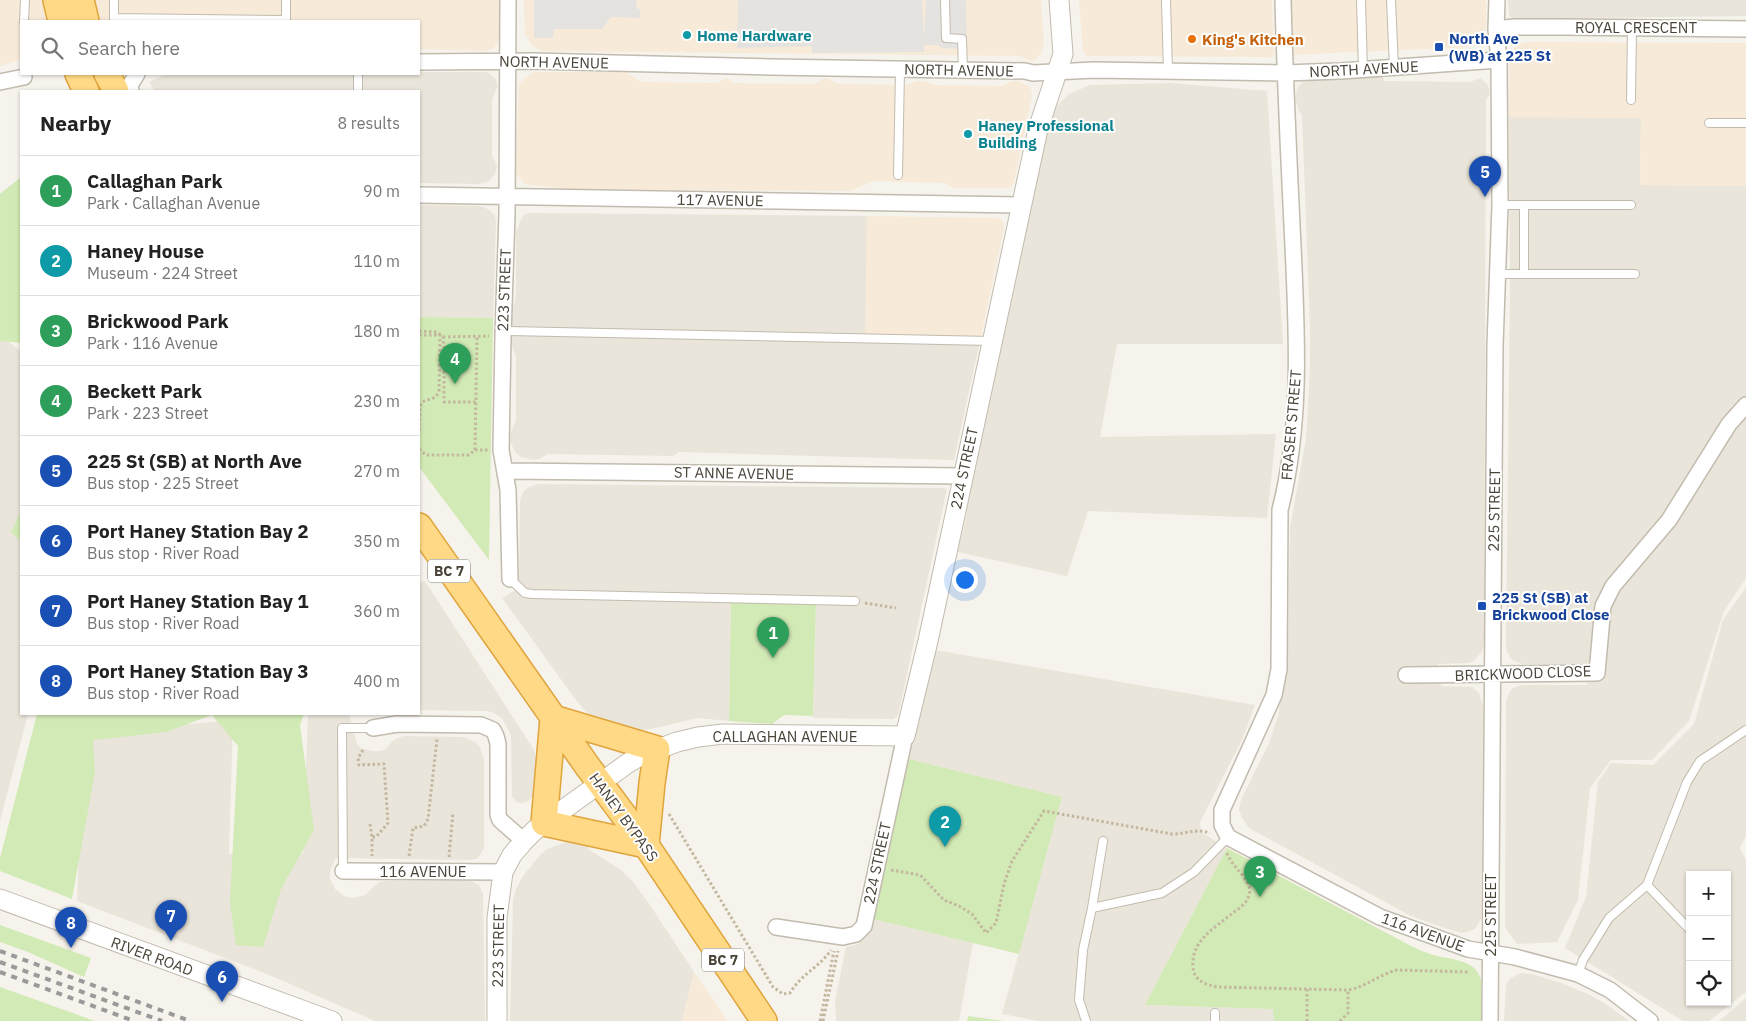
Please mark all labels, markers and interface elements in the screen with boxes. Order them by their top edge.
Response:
street label: ROYAL CRESCENT [1575,18,1697,37]
search box [20,20,420,75]
place label: Home Hardware [697,26,812,45]
marker: Home Hardware [681,29,693,41]
place label: North Ave (WB) at 225 St [1449,29,1551,65]
place label: King's Kitchen [1202,30,1304,49]
marker: King's Kitchen [1186,33,1198,45]
icon: search [38,34,66,62]
text: Search here [78,36,180,60]
marker: North Ave (WB) at 225 St [1433,41,1445,53]
street label: NORTH AVENUE [499,52,609,72]
street label: NORTH AVENUE [1309,57,1419,81]
street label: NORTH AVENUE [904,60,1014,80]
text: Nearby [40,109,111,137]
text: 8 results [337,113,400,133]
place label: Haney Professional Building [978,116,1114,152]
marker: Haney Professional Building [962,128,974,140]
pin: 5 [1469,156,1501,197]
text: Callaghan Park [87,169,222,193]
text: 1 [51,181,61,201]
text: 90 m [363,181,400,201]
street label: 117 AVENUE [676,190,764,210]
text: Park · Callaghan Avenue [87,193,260,213]
text: Haney House [87,239,204,263]
street label: 223 STREET [493,248,515,332]
text: 2 [51,251,61,271]
text: 110 m [353,251,400,271]
text: Museum · 224 Street [87,263,238,283]
text: Brickwood Park [87,309,228,333]
text: 3 [51,321,61,341]
text: 180 m [353,321,400,341]
text: Park · 116 Avenue [87,333,218,353]
pin: 4 [439,343,471,384]
street label: FRASER STREET [1277,368,1305,481]
text: Beckett Park [87,379,202,403]
text: 4 [51,391,61,411]
text: 230 m [353,391,400,411]
text: Park · 223 Street [87,403,209,423]
street label: 224 STREET [946,425,982,511]
text: 225 St (SB) at North Ave [87,449,302,473]
text: 5 [51,461,61,481]
text: 270 m [353,461,400,481]
street label: ST ANNE AVENUE [674,462,794,484]
street label: 225 STREET [1484,468,1504,552]
text: Bus stop · 225 Street [87,473,239,493]
text: Port Haney Station Bay 2 [87,519,309,543]
text: 6 [51,531,61,551]
text: 350 m [353,531,400,551]
text: Bus stop · River Road [87,543,240,563]
road number: BC 7 [428,560,470,582]
your location [952,567,978,593]
place label: 225 St (SB) at Brickwood Close [1492,588,1610,624]
text: Port Haney Station Bay 1 [87,589,309,613]
marker: 225 St (SB) at Brickwood Close [1476,600,1488,612]
text: 7 [51,601,61,621]
text: 360 m [353,601,400,621]
text: Bus stop · River Road [87,613,240,633]
pin: 1 [757,617,789,658]
text: Port Haney Station Bay 3 [87,659,309,683]
street label: BRICKWOOD CLOSE [1454,661,1592,685]
text: 8 [51,671,61,691]
text: 400 m [353,671,400,691]
text: Bus stop · River Road [87,683,240,703]
street label: CALLAGHAN AVENUE [713,727,857,746]
street label: HANEY BYPASS [585,769,663,865]
pin: 2 [929,806,961,847]
street label: 224 STREET [859,820,895,906]
pin: 3 [1244,856,1276,897]
street label: 116 AVENUE [380,862,466,881]
map controls [1686,871,1731,1006]
button: + [1686,871,1731,916]
street label: 225 STREET [1481,873,1500,957]
pin: 7 [155,900,187,941]
street label: 223 STREET [488,904,508,988]
pin: 8 [55,907,87,948]
street label: 116 AVENUE [1379,908,1467,956]
button: − [1686,916,1731,961]
street label: RIVER ROAD [108,932,196,980]
road number: BC 7 [702,948,744,972]
pin: 6 [206,961,238,1002]
button: locate [1686,961,1731,1006]

